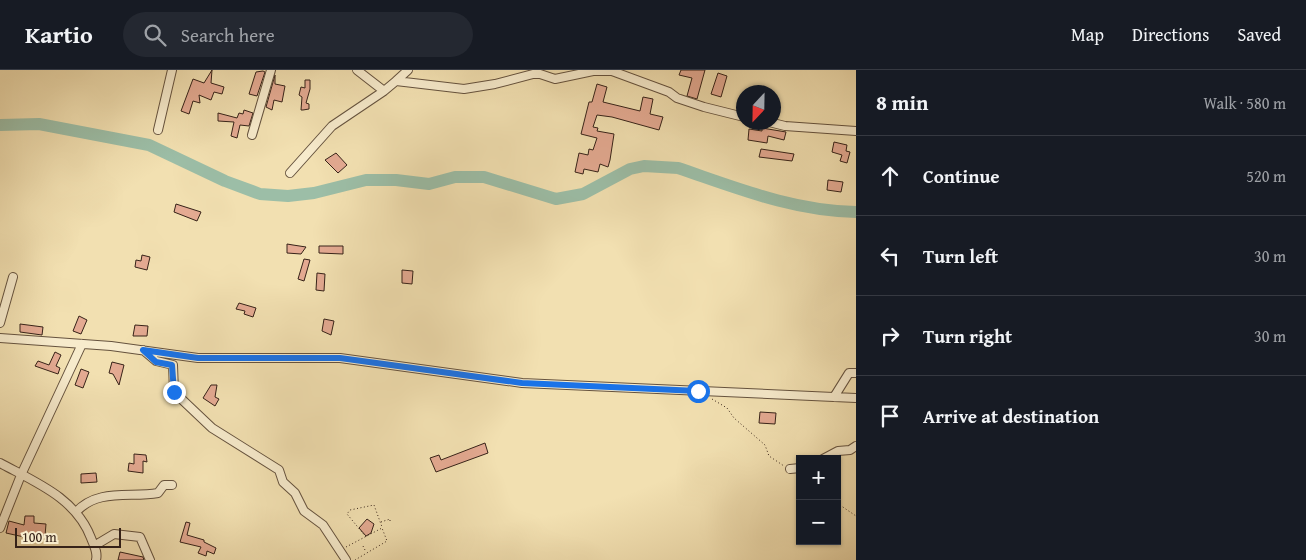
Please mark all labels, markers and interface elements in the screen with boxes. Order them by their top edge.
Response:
search box [123,12,473,57]
text: Kartio [25,17,93,52]
icon: search [141,21,169,49]
text: Search here [181,21,275,49]
text: Map [1071,21,1104,48]
text: Directions [1132,21,1209,48]
text: Saved [1237,21,1281,48]
north arrow [736,85,781,130]
text: 8 min [876,87,928,118]
text: Walk · 580 m [1203,91,1286,115]
icon: ahead [876,162,904,190]
text: Continue [923,162,1000,190]
text: 520 m [1246,164,1286,188]
icon: left [876,242,904,270]
text: Turn left [923,242,998,270]
text: 30 m [1254,244,1286,268]
icon: right [876,322,904,350]
text: Turn right [923,322,1012,350]
text: 30 m [1254,324,1286,348]
route start [687,380,710,403]
route end [163,381,186,404]
icon: arrive [876,402,904,430]
text: Arrive at destination [923,402,1099,430]
map controls [796,455,841,545]
button: + [796,455,841,500]
button: − [796,500,841,545]
scale bar [15,525,121,548]
text: 100 m [22,527,57,547]

